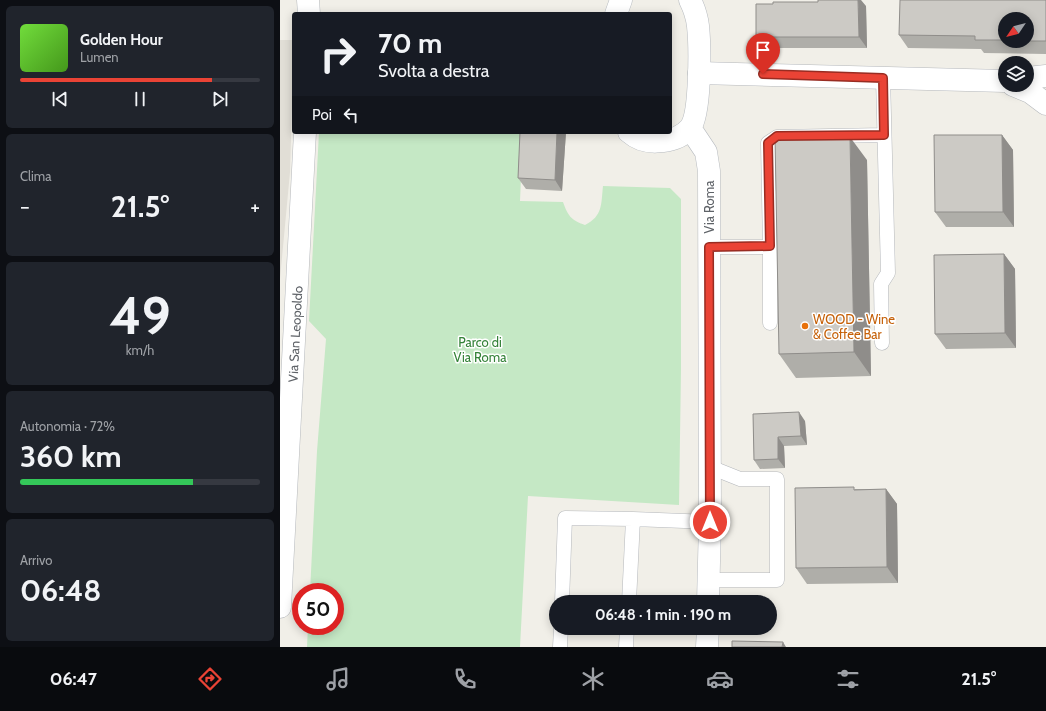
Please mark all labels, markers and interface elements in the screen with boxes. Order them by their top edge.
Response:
north arrow [998,12,1034,48]
map controls [998,12,1034,92]
text: 70 m [378,26,442,60]
icon: right [312,28,364,80]
text: Golden Hour [80,31,163,49]
pin [746,33,780,74]
icon: arrive [752,39,774,61]
text: Lumen [80,49,119,65]
button: layers [998,56,1034,92]
text: Svolta a destra [378,60,489,82]
icon: previous [49,88,71,110]
icon: pause [129,88,151,110]
icon: next [209,88,231,110]
icon: left [340,104,362,126]
text: Poi [312,106,332,124]
text: Clima [20,168,51,184]
street label: Via Roma [701,180,717,233]
text: 21.5° [111,188,169,225]
text: − [20,193,30,220]
text: + [250,193,260,220]
text: 49 [109,284,171,347]
street label: Via San Leopoldo [284,285,306,383]
place label: WOOD - Wine & Coffee Bar [813,311,895,342]
marker: WOOD - Wine & Coffee Bar [800,321,810,331]
park label: Parco di Via Roma [454,334,507,365]
text: km/h [126,342,154,358]
text: Autonomia · 72% [20,418,115,434]
text: 360 km [20,438,122,475]
position arrow [689,501,731,543]
text: Arrivo [20,552,52,568]
text: 06:48 [20,572,101,609]
speed limit sign: 50 [292,583,344,635]
text: 06:48 · 1 min · 190 m [595,606,731,624]
icon: directions [196,665,224,693]
icon: music [324,665,352,693]
icon: phone [451,665,479,693]
icon: climate [579,665,607,693]
icon: car [706,665,734,693]
icon: filters [834,665,862,693]
text: 06:47 [50,668,97,690]
text: 21.5° [961,668,996,690]

